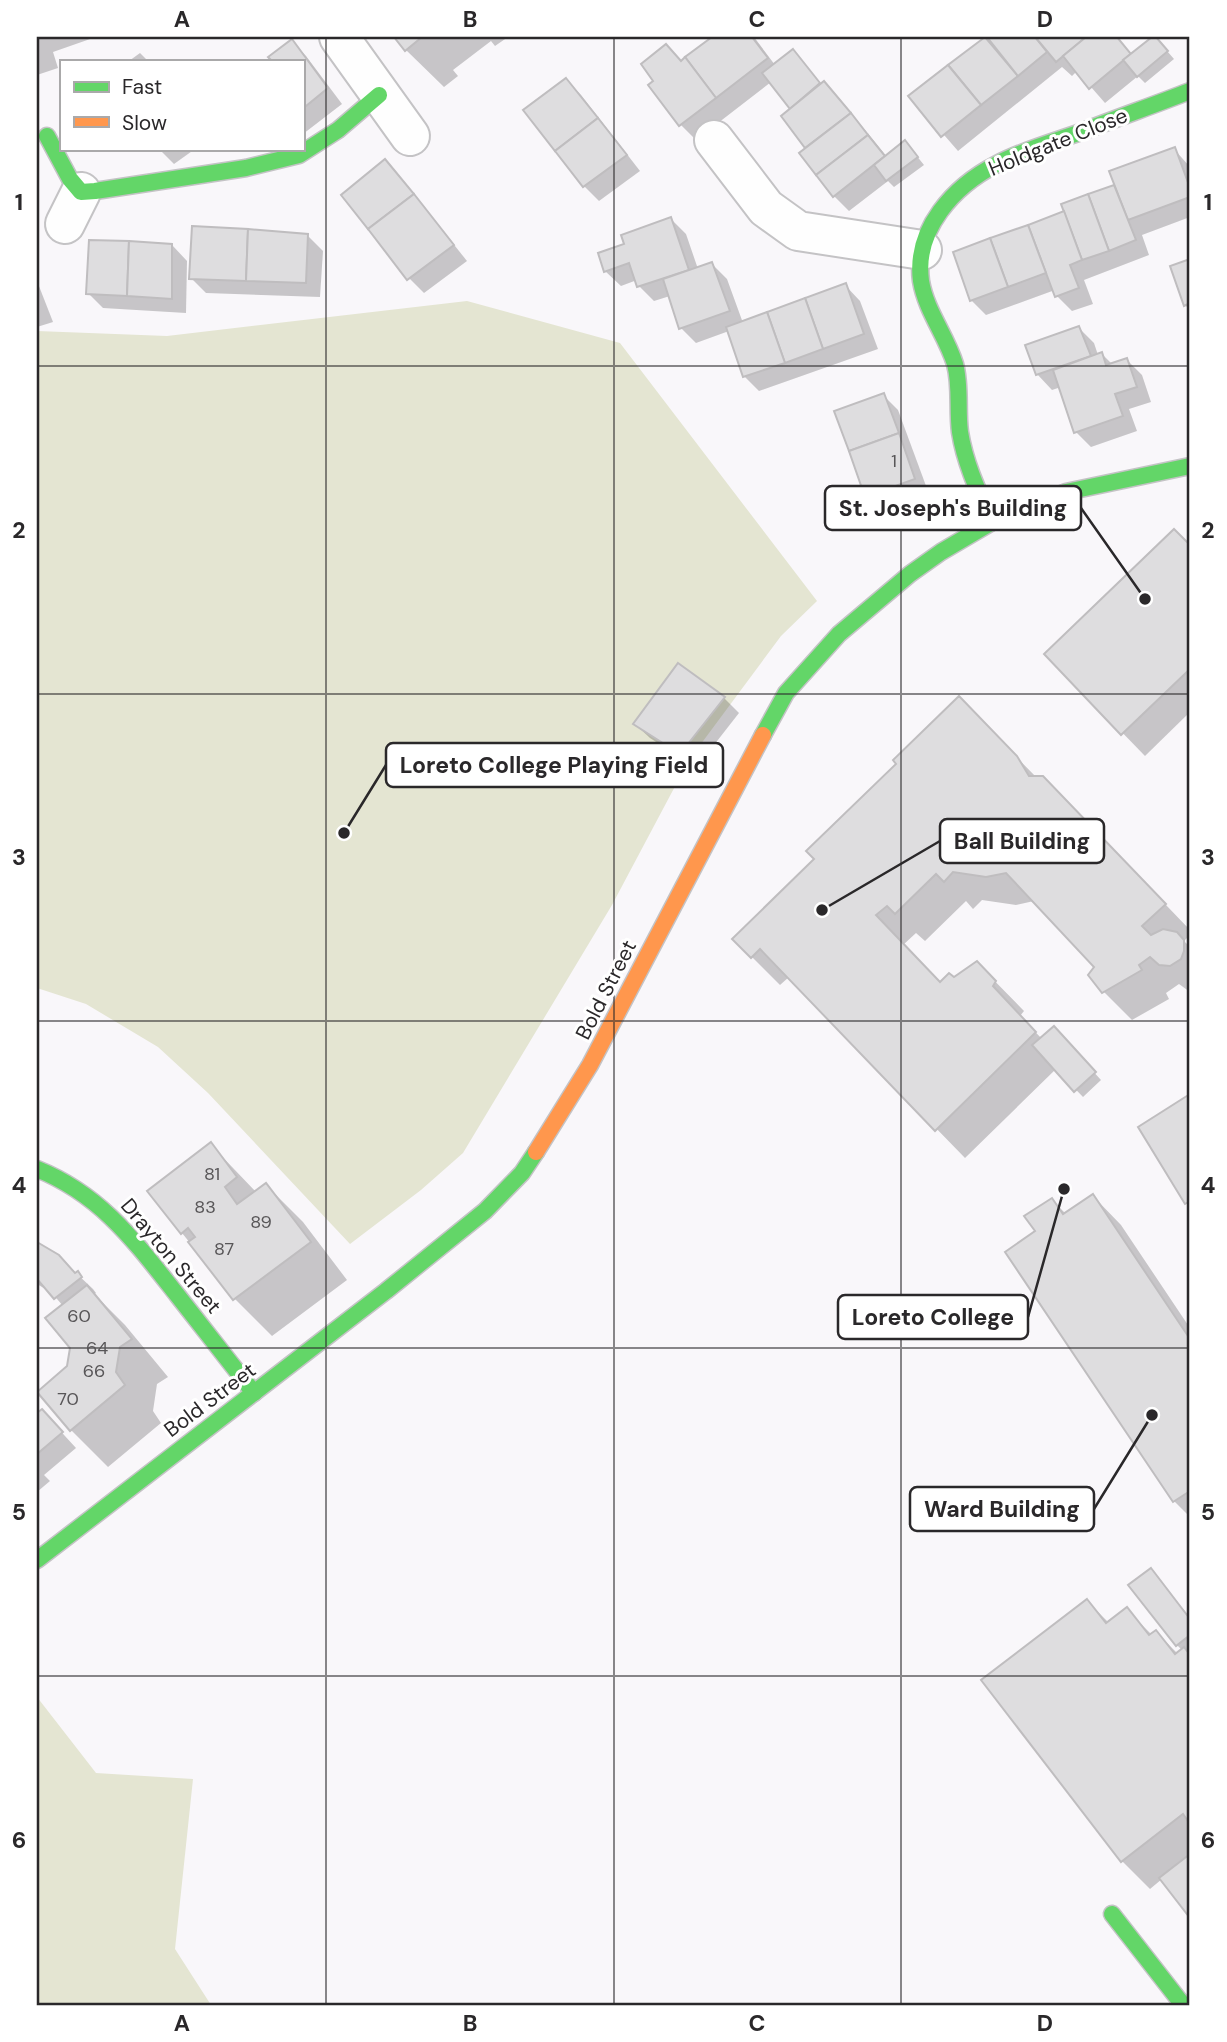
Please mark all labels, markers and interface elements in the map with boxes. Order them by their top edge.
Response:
text: A [174,4,190,34]
text: B [463,4,477,34]
text: C [749,4,765,34]
text: D [1037,4,1053,34]
legend [60,60,304,150]
text: Fast [122,73,162,101]
street label: Holdgate Close [984,101,1132,183]
text: Slow [122,109,167,137]
text: 1 [15,187,23,217]
text: 1 [1204,187,1212,217]
house number: 1 [891,449,897,473]
callout: St. Joseph's Building [825,486,1081,530]
text: St. Joseph's Building [839,493,1067,523]
text: 2 [12,515,26,545]
text: 2 [1201,515,1215,545]
callout: Loreto College Playing Field [386,743,723,787]
text: Loreto College Playing Field [400,750,708,780]
callout: Ball Building [940,819,1104,863]
text: Ball Building [954,826,1090,856]
text: 3 [12,842,26,872]
text: 3 [1201,842,1215,872]
street label: Bold Street [569,935,643,1045]
house number: 81 [204,1162,220,1186]
text: 4 [12,1170,27,1200]
text: 4 [1201,1170,1216,1200]
street label: Drayton Street [114,1192,228,1320]
house number: 83 [194,1195,216,1219]
house number: 89 [250,1210,272,1234]
house number: 87 [214,1237,234,1261]
callout: Loreto College [838,1295,1028,1339]
text: Loreto College [852,1302,1014,1332]
house number: 60 [67,1304,91,1328]
house number: 64 [86,1336,108,1360]
street label: Bold Street [158,1356,262,1444]
house number: 66 [83,1359,105,1383]
house number: 70 [57,1387,79,1411]
callout: Ward Building [910,1487,1094,1531]
text: Ward Building [924,1494,1080,1524]
text: 5 [12,1497,26,1527]
text: 5 [1201,1497,1215,1527]
text: 6 [12,1825,26,1855]
text: 6 [1201,1825,1215,1855]
text: A [174,2008,190,2038]
text: B [463,2008,477,2038]
text: C [749,2008,765,2038]
text: D [1037,2008,1053,2038]

